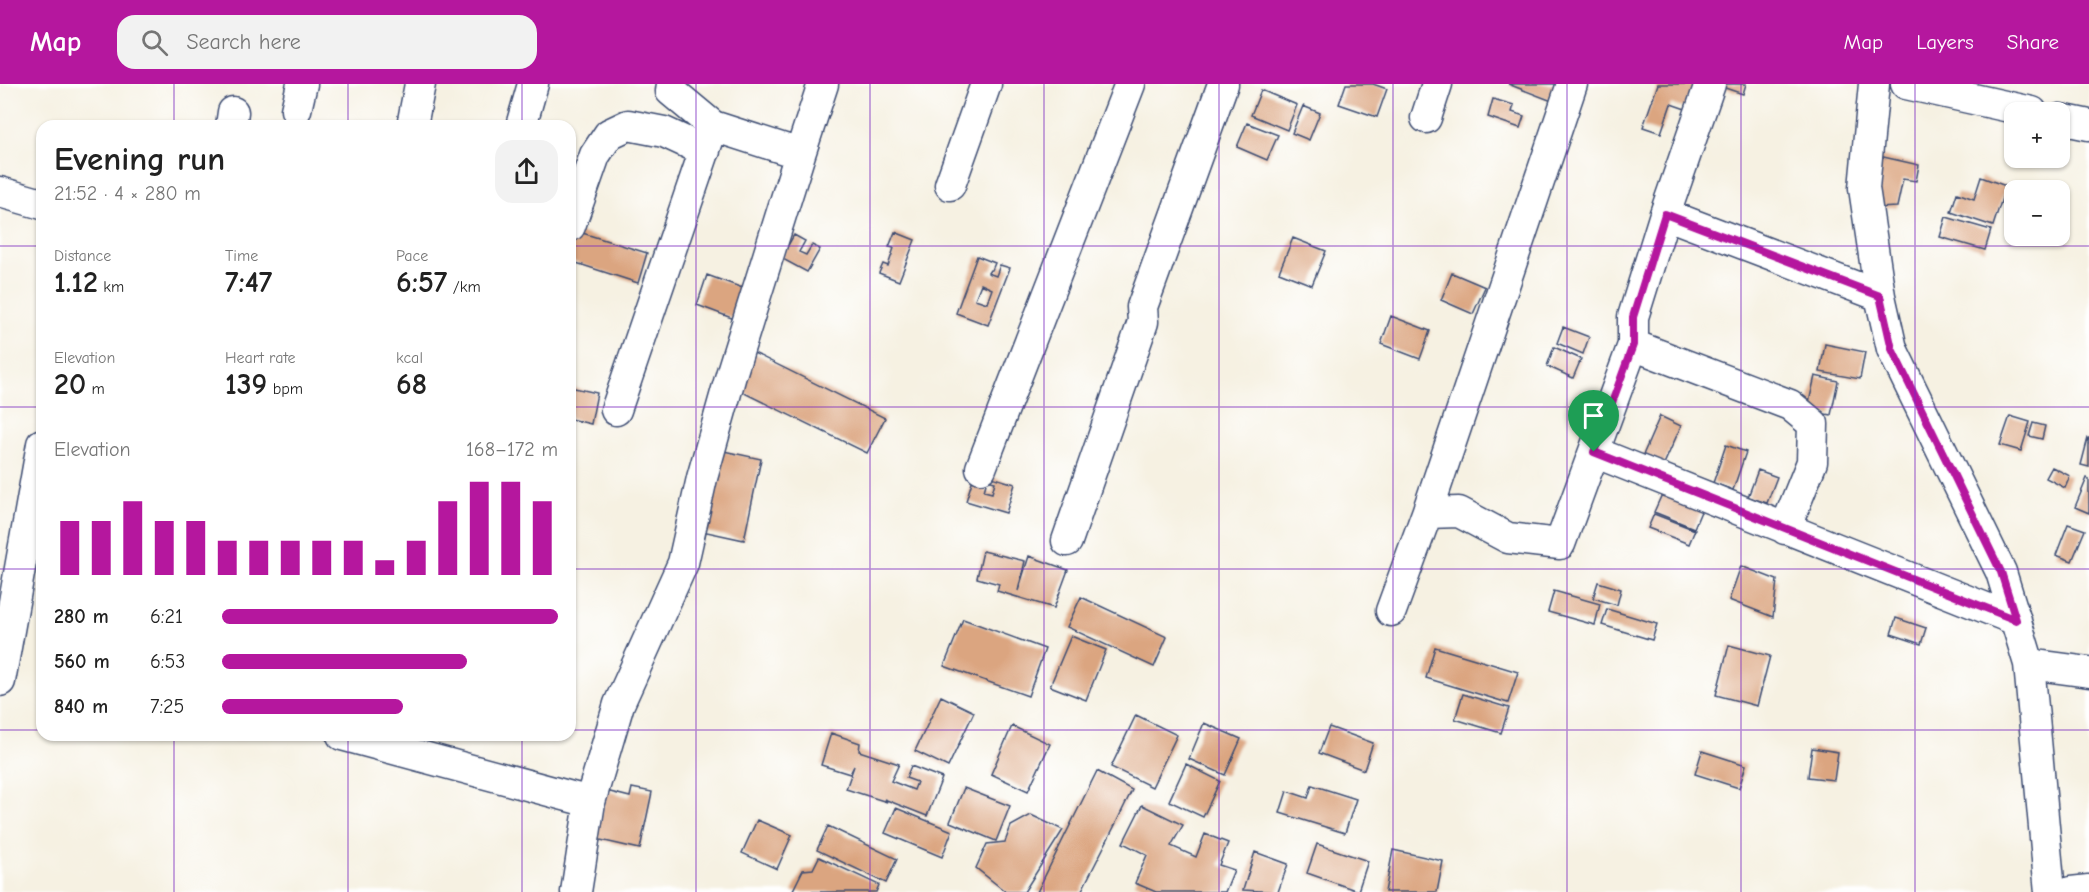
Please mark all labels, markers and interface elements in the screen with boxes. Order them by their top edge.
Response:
search box [117,15,537,69]
text: Map [30,26,81,58]
icon: search [138,26,171,59]
text: Search here [186,29,301,55]
text: Map [1844,30,1883,54]
text: Layers [1916,30,1974,54]
text: Share [2007,30,2059,54]
map controls [2004,102,2070,246]
button: + [2004,102,2070,168]
text: Evening run [54,140,225,178]
button: share [495,140,558,203]
button: − [2004,180,2070,246]
text: 21:52 · 4 × 280 m [54,182,201,205]
text: Distance [54,247,111,265]
text: Time [225,247,258,265]
text: Pace [396,247,428,265]
text: 1.12 [54,265,98,300]
text: 7:47 [225,265,272,300]
text: 6:57 [396,265,447,300]
text: km [98,278,124,296]
text: /km [447,278,481,296]
text: Elevation [54,349,115,367]
text: Heart rate [225,349,296,367]
text: kcal [396,349,423,367]
text: 20 [54,367,86,402]
text: 139 [225,367,267,402]
text: 68 [396,367,427,402]
text: m [86,380,105,398]
text: bpm [267,380,303,398]
pin [1568,390,1619,452]
icon: arrive [1577,399,1610,432]
text: Elevation [54,438,131,461]
text: 168–172 m [466,438,558,461]
text: 280 m [54,605,109,628]
text: 6:21 [150,605,183,628]
text: 560 m [54,650,110,673]
text: 6:53 [150,650,185,673]
text: 840 m [54,695,108,718]
text: 7:25 [150,695,184,718]

